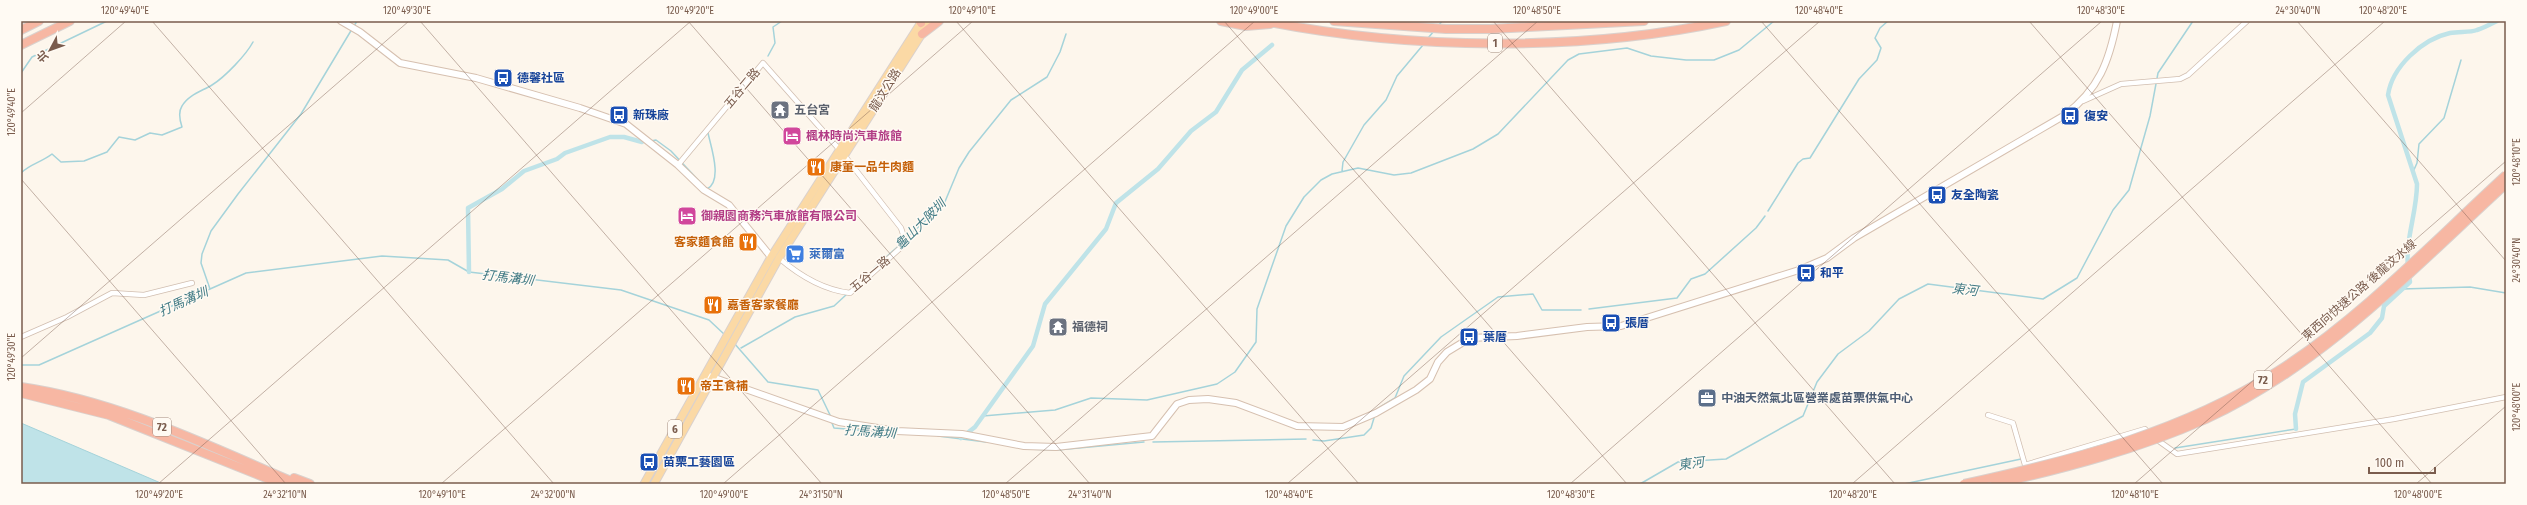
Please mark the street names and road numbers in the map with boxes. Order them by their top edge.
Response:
road number: 1 [1488,34,1502,52]
street label: 五谷二路 [721,65,763,111]
street label: 龍汶公路 [866,66,904,114]
street label: 東西向快速公路 後龍汶水線 [2299,237,2419,343]
street label: 五谷一路 [847,253,893,295]
road number: 72 [2254,371,2272,389]
road number: 72 [153,418,171,436]
road number: 6 [668,420,682,438]

